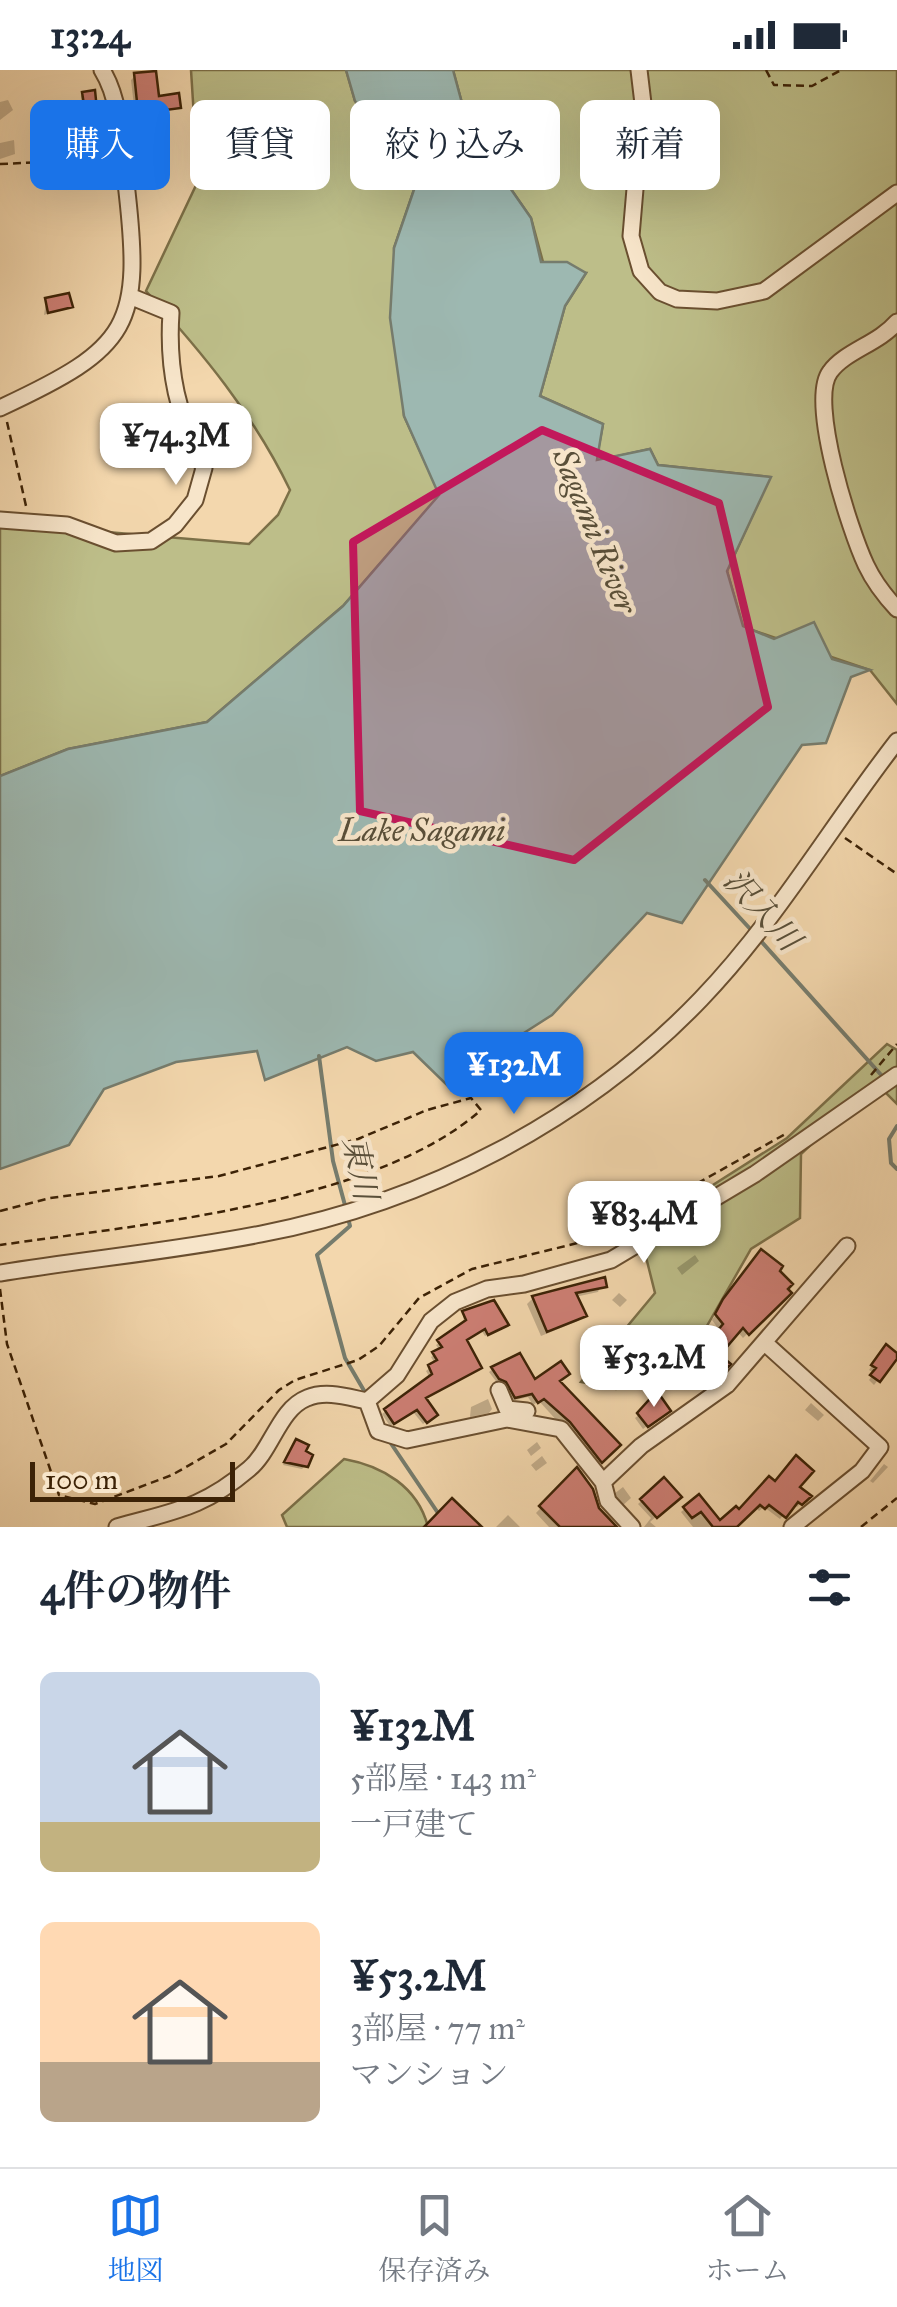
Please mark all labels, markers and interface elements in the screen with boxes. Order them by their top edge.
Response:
text: 13:24 [50,12,130,58]
chip: 購入 [30,100,170,190]
chip: 賃貸 [190,100,330,190]
chip: 絞り込み [350,100,560,190]
chip: 新着 [580,100,720,190]
pin: ¥74.3M [95,403,257,488]
text: ¥74.3M [122,416,230,455]
water label: Sagami River [544,442,646,621]
water label: Lake Sagami [337,811,505,850]
water label: 沢入川 [715,861,811,961]
pin: ¥132M [444,1032,584,1117]
text: ¥132M [466,1045,562,1084]
water label: 東川 [334,1133,386,1206]
pin: ¥83.4M [563,1181,725,1266]
text: ¥83.4M [590,1194,698,1233]
pin: ¥53.2M [573,1325,735,1410]
text: ¥53.2M [602,1338,706,1377]
scale bar [30,1457,235,1502]
text: 100 m [45,1462,118,1497]
icon: filters [802,1560,857,1615]
text: 4件の物件 [40,1565,231,1617]
text: ¥132M [350,1700,475,1752]
icon: home [120,1712,240,1832]
text: 5部屋 · 143 m² [350,1759,536,1798]
text: 一戸建て [350,1805,478,1844]
text: ¥53.2M [350,1950,487,2002]
icon: home [120,1962,240,2082]
text: 3部屋 · 77 m² [350,2009,525,2048]
text: マンション [350,2055,509,2094]
tab: 地図 [107,2188,164,2288]
tab: 保存済み [378,2188,491,2288]
tab: ホーム [705,2188,790,2288]

